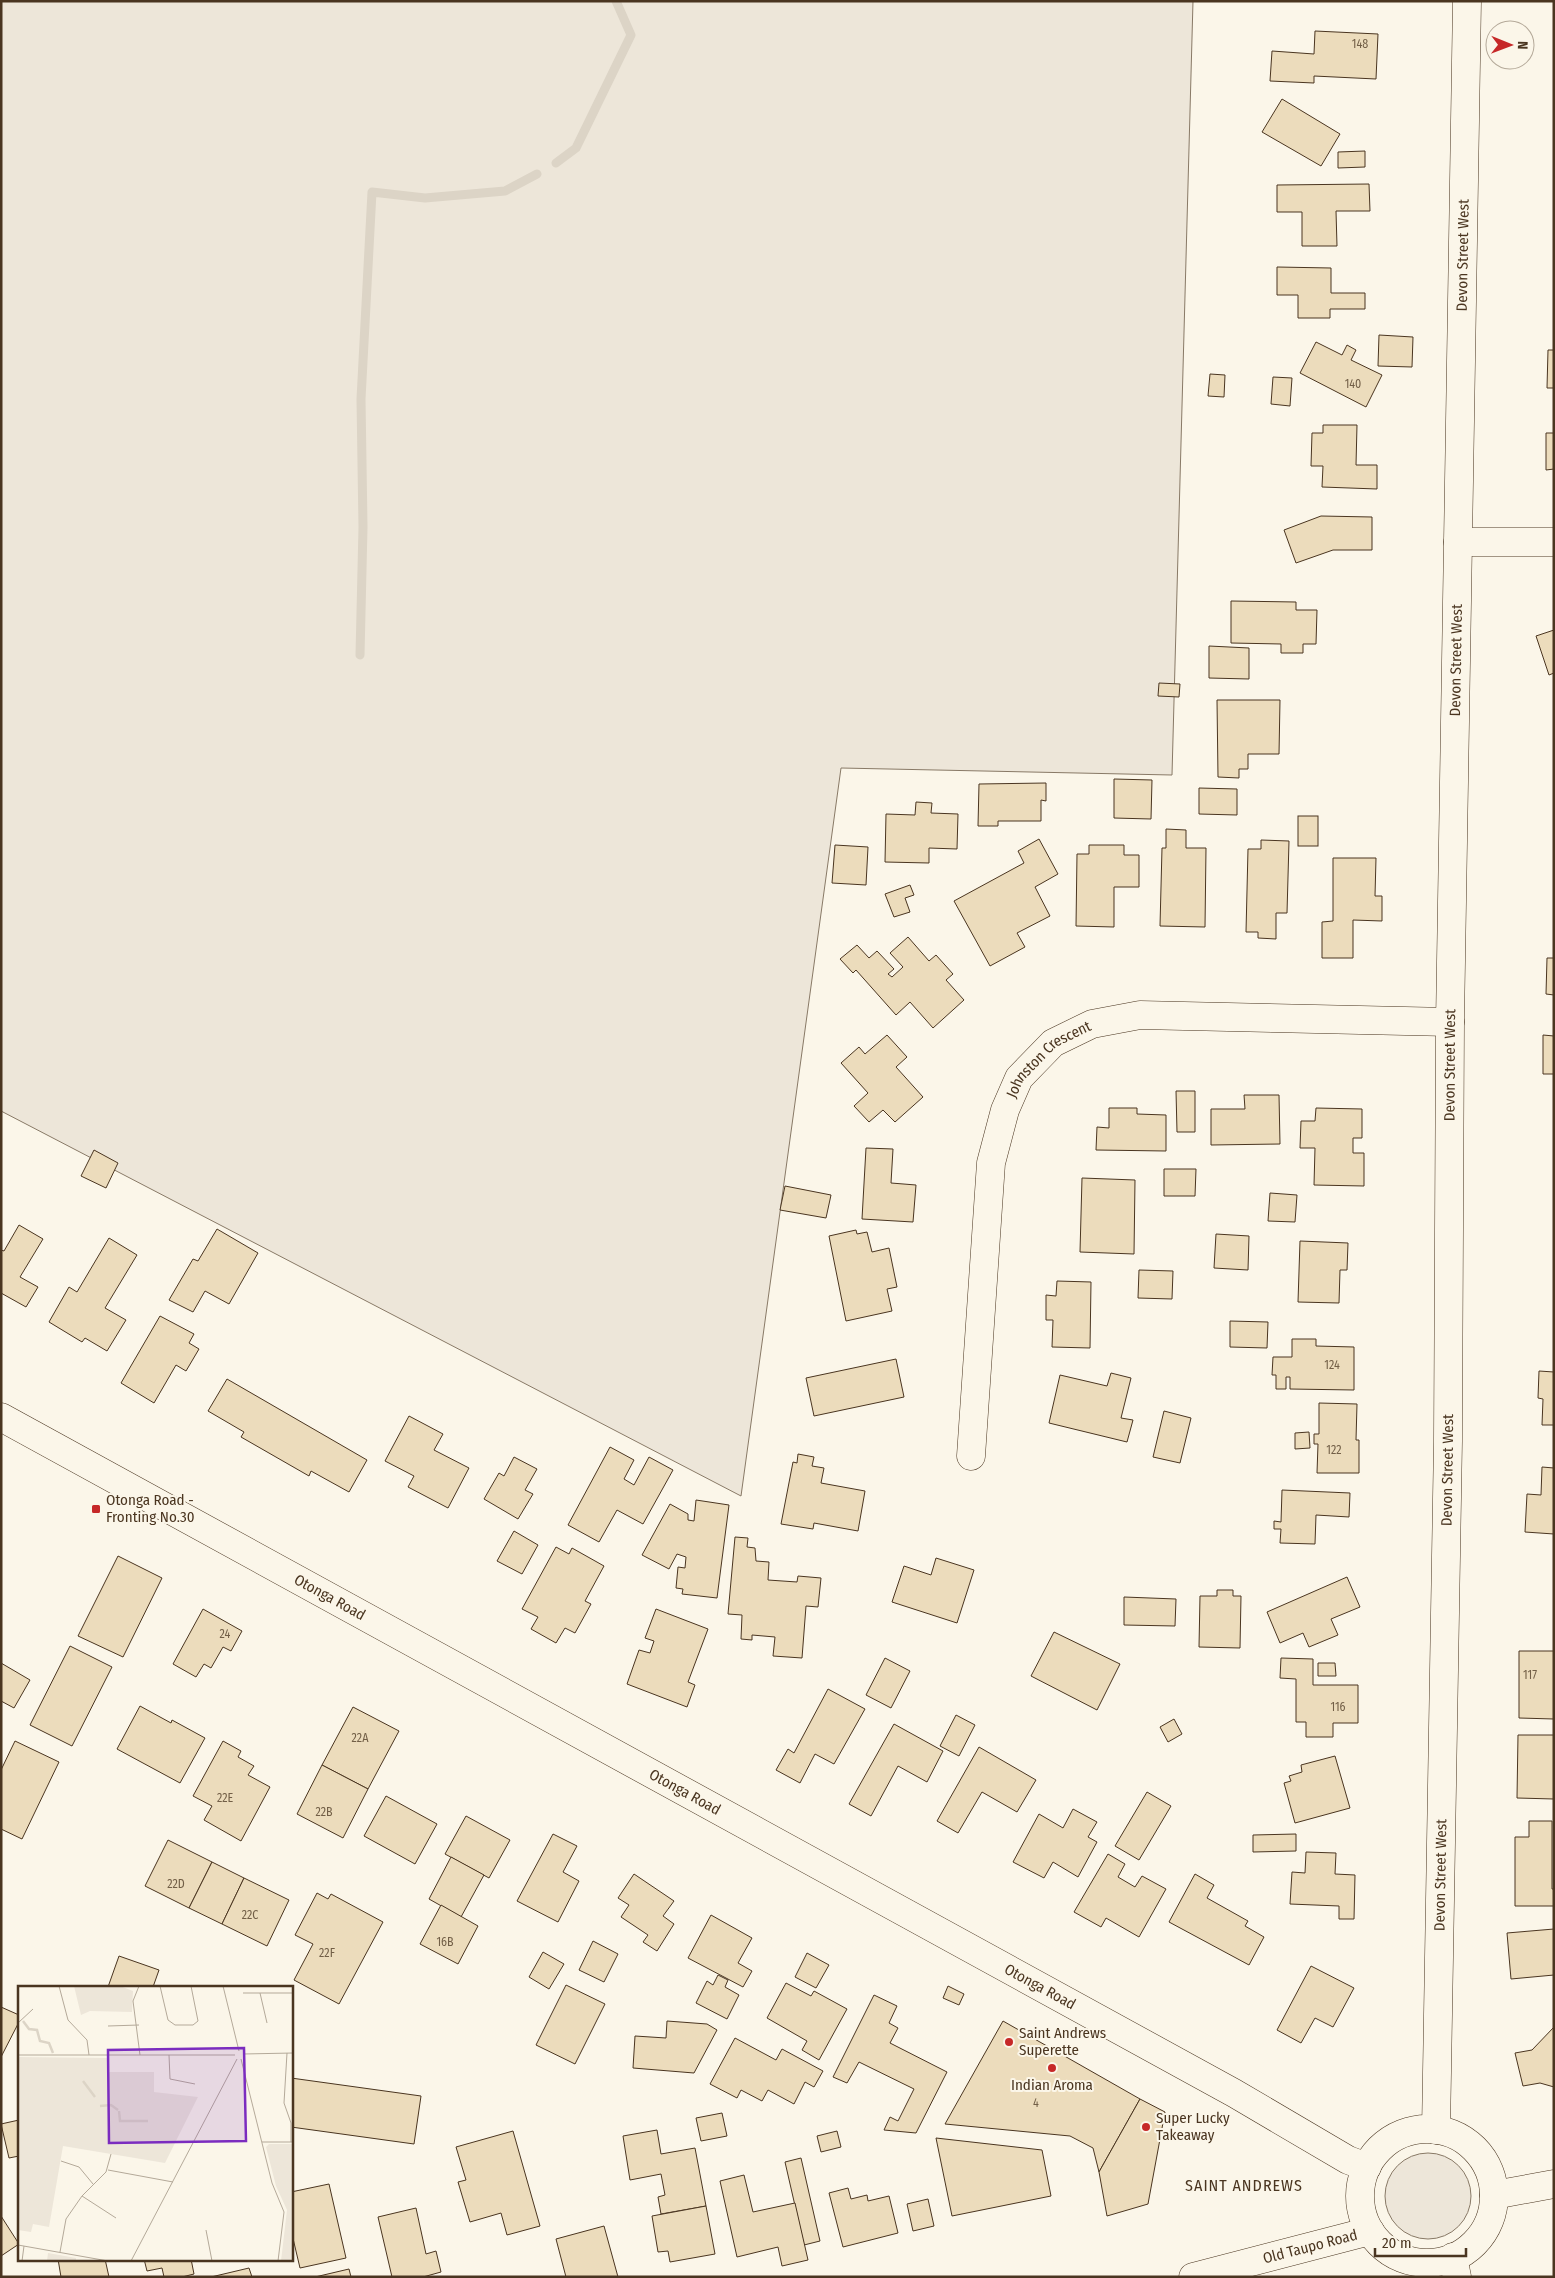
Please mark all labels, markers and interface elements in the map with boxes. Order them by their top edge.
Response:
north arrow [1485,20,1535,70]
house number: 148 [1352,37,1368,51]
text: N [1514,41,1531,50]
street label: Devon Street West [1453,199,1473,312]
house number: 140 [1345,377,1361,391]
street label: Devon Street West [1446,604,1466,716]
street label: Devon Street West [1441,1009,1459,1121]
street label: Johnston Crescent [1002,1017,1094,1101]
house number: 124 [1324,1358,1340,1372]
street label: Devon Street West [1438,1414,1457,1526]
house number: 122 [1326,1443,1342,1457]
place label: Otonga Road - Fronting No.30 [106,1491,195,1526]
marker: Otonga Road - Fronting No.30 [90,1503,102,1515]
street label: Otonga Road [291,1570,369,1624]
house number: 24 [220,1627,231,1641]
house number: 117 [1523,1668,1537,1682]
house number: 116 [1330,1700,1346,1714]
house number: 22A [352,1731,369,1745]
street label: Otonga Road [646,1765,724,1819]
house number: 22E [217,1791,233,1805]
house number: 22B [315,1805,333,1819]
street label: Devon Street West [1430,1819,1450,1931]
house number: 22D [167,1877,185,1891]
house number: 22C [242,1908,258,1922]
house number: 16B [436,1935,454,1949]
house number: 22F [319,1946,336,1960]
street label: Otonga Road [1001,1960,1079,2013]
inset map [18,1986,292,2260]
place label: Saint Andrews Superette [1019,2024,1106,2059]
marker: Saint Andrews Superette [1003,2036,1015,2048]
marker: Indian Aroma [1046,2062,1058,2074]
place label: Indian Aroma [1011,2076,1093,2094]
house number: 4 [1033,2096,1039,2110]
place label: Super Lucky Takeaway [1156,2109,1230,2144]
marker: Super Lucky Takeaway [1140,2121,1152,2133]
district label: SAINT ANDREWS [1185,2176,1303,2195]
street label: Old Taupo Road [1261,2226,1359,2267]
scale bar [1375,2226,1466,2258]
text: 20 m [1382,2234,1412,2252]

